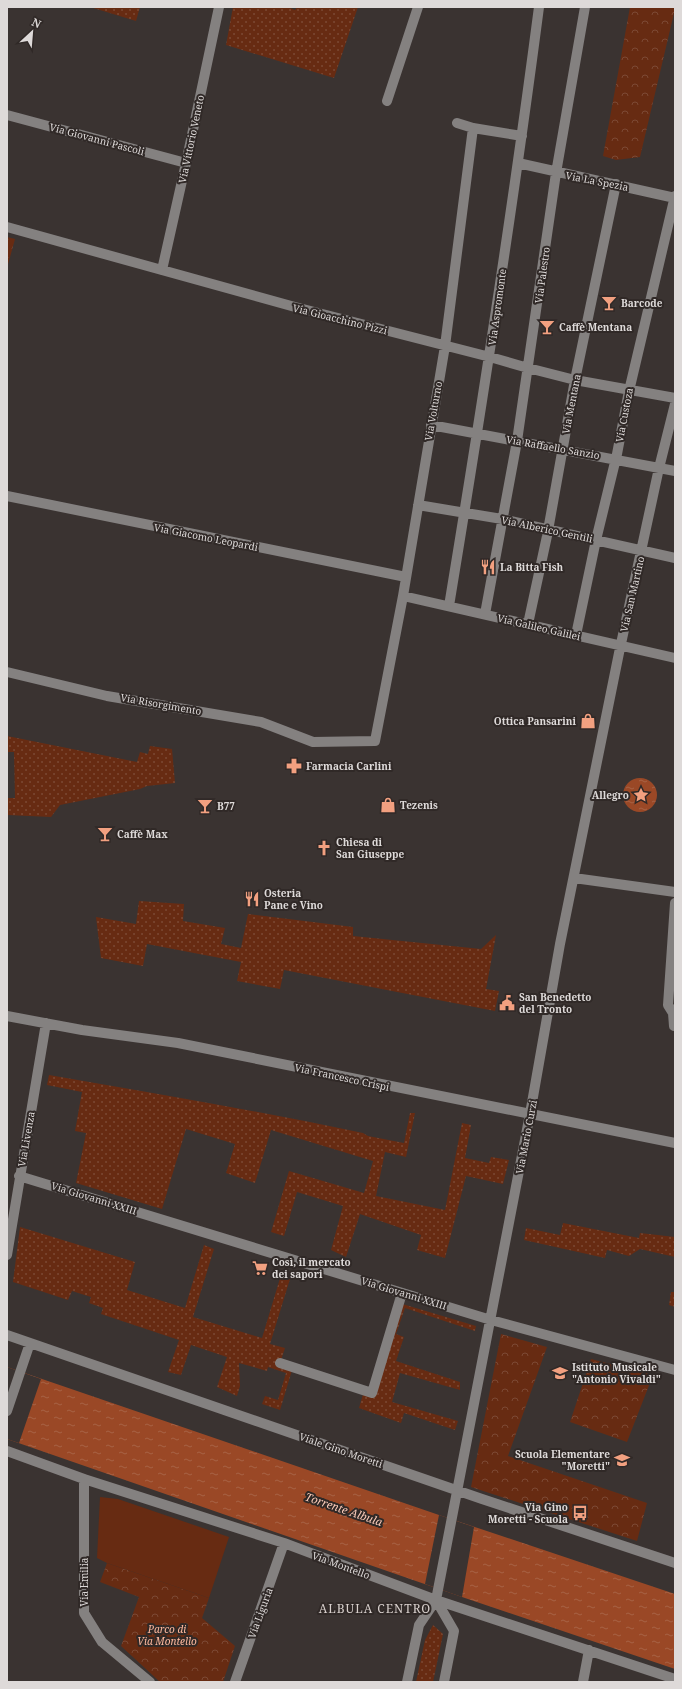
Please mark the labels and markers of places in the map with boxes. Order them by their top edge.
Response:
bar icon: Barcode [600,294,618,312]
place label: Barcode [621,296,663,310]
bar icon: Caffè Mentana [538,318,556,336]
place label: Caffè Mentana [559,320,632,334]
restaurant icon: La Bitta Fish [479,558,497,576]
place label: La Bitta Fish [500,560,564,574]
shop icon: Ottica Pansarini [579,712,597,730]
place label: Ottica Pansarini [494,714,576,728]
pharmacy icon: Farmacia Carlini [285,757,303,775]
place label: Farmacia Carlini [306,759,392,773]
place icon: Allegro [632,786,650,804]
place label: Allegro [592,788,629,802]
shop icon: Tezenis [379,796,397,814]
bar icon: B77 [196,797,214,815]
place label: Tezenis [400,798,438,812]
place label: B77 [217,799,235,813]
bar icon: Caffè Max [96,825,114,843]
place label: Caffè Max [117,827,168,841]
place label: Chiesa di San Giuseppe [336,835,404,861]
church icon: Chiesa di San Giuseppe [315,839,333,857]
place label: Osteria Pane e Vino [264,886,323,912]
restaurant icon: Osteria Pane e Vino [243,890,261,908]
place label: San Benedetto del Tronto [519,990,591,1016]
public building icon: San Benedetto del Tronto [498,994,516,1012]
place label: Così, il mercato dei sapori [272,1255,351,1281]
supermarket icon: Così, il mercato dei sapori [251,1259,269,1277]
place label: Istituto Musicale "Antonio Vivaldi" [572,1360,661,1386]
school or university icon: Istituto Musicale "Antonio Vivaldi" [551,1364,569,1382]
place label: Scuola Elementare "Moretti" [515,1447,610,1473]
school or university icon: Scuola Elementare "Moretti" [613,1451,631,1469]
place label: Via Gino Moretti - Scuola [488,1500,568,1526]
bus stop icon: Via Gino Moretti - Scuola [571,1504,589,1522]

